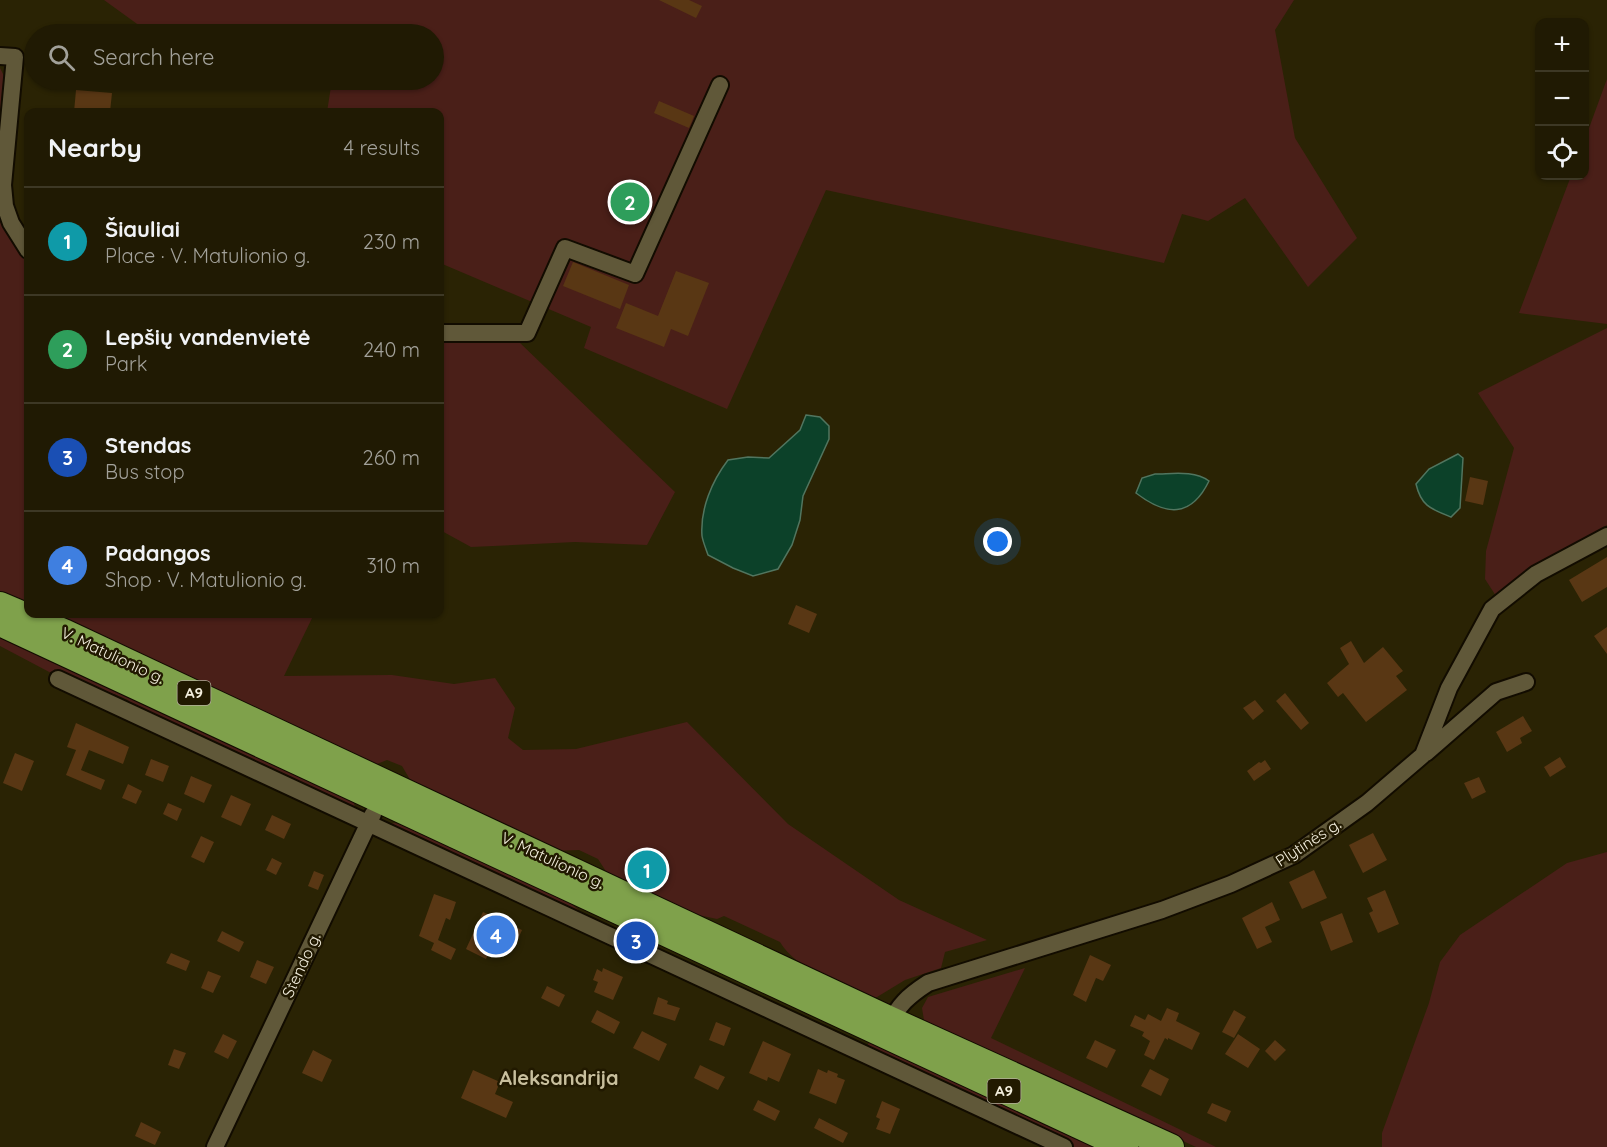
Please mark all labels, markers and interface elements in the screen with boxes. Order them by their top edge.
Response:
map controls [1535,18,1589,180]
button: + [1535,18,1589,72]
search box [24,24,444,90]
icon: search [45,41,78,74]
text: Search here [93,43,214,71]
button: − [1535,72,1589,126]
button: locate [1535,126,1589,180]
text: Nearby [48,131,142,164]
text: 4 results [344,135,420,160]
pin: 2 [610,180,650,224]
text: Šiauliai [105,215,180,243]
text: 1 [64,229,71,254]
text: 230 m [363,229,420,254]
text: Place · V. Matulionio g. [105,243,310,268]
text: Lepšių vandenvietė [105,323,310,351]
text: 2 [62,337,73,362]
text: 240 m [363,337,420,362]
text: Park [105,351,147,376]
text: Stendas [105,431,191,459]
text: 3 [62,445,73,470]
text: 260 m [363,445,420,470]
text: Bus stop [105,459,185,484]
your location [983,527,1012,556]
text: Padangos [105,539,211,567]
text: 4 [62,553,73,578]
text: 310 m [367,553,420,578]
text: Shop · V. Matulionio g. [105,567,306,592]
street label: V. Matulionio g. [58,622,168,688]
road number: A9 [178,681,210,705]
street label: Plytinės g. [1272,813,1345,871]
street label: V. Matulionio g. [498,827,608,893]
pin: 1 [628,848,666,892]
pin: 4 [476,912,516,958]
pin: 3 [616,918,656,964]
street label: Stendo g. [277,929,325,1001]
district label: Aleksandrija [499,1065,619,1090]
road number: A9 [988,1079,1020,1103]

